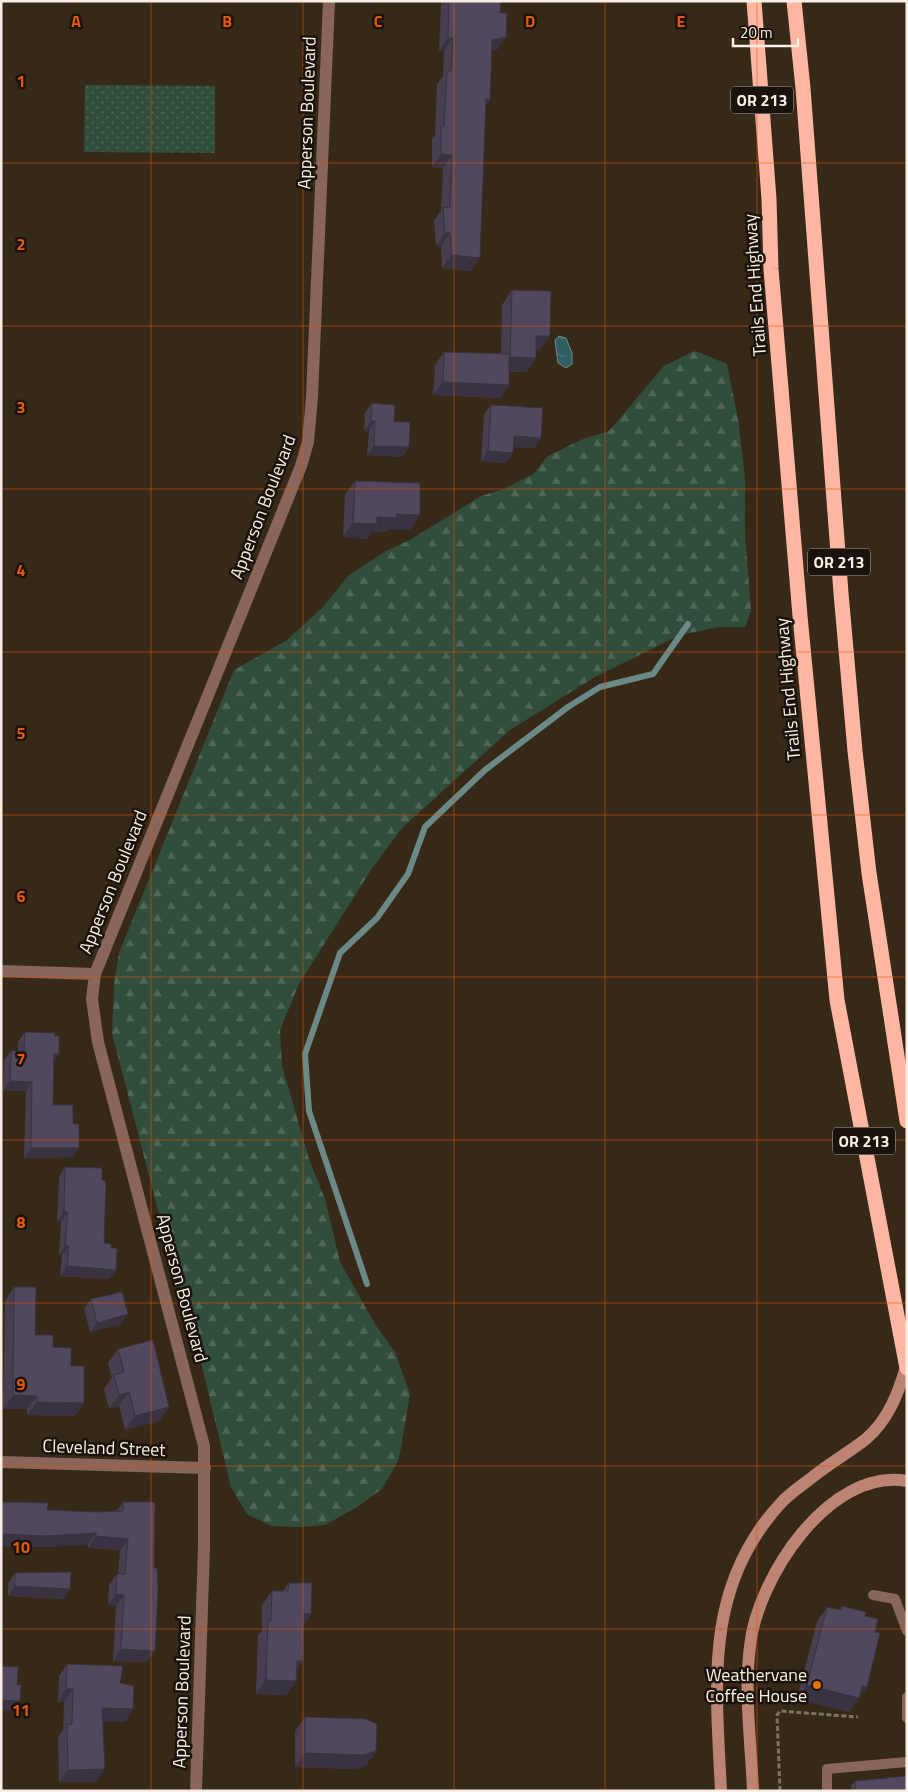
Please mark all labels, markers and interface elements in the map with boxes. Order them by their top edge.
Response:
text: A [71,9,81,33]
text: B [222,9,232,33]
text: C [374,9,383,33]
text: D [525,9,535,33]
text: E [677,9,686,33]
scale bar [733,15,798,47]
text: 20 m [740,21,773,44]
street label: Apperson Boulevard [290,36,323,190]
text: 1 [17,69,25,93]
road number: OR 213 [731,86,793,114]
street label: Trails End Highway [736,213,773,357]
text: 2 [17,232,25,256]
text: 3 [17,395,25,419]
street label: Apperson Boulevard [223,431,303,583]
road number: OR 213 [808,548,870,576]
text: 4 [17,558,26,582]
street label: Trails End Highway [768,616,807,761]
text: 5 [17,721,26,745]
street label: Apperson Boulevard [71,806,154,958]
text: 6 [17,884,26,908]
text: 7 [17,1047,25,1071]
road number: OR 213 [833,1128,895,1154]
text: 8 [17,1210,26,1234]
street label: Apperson Boulevard [150,1211,215,1365]
text: 9 [17,1372,26,1396]
street label: Cleveland Street [42,1432,167,1463]
text: 10 [12,1535,30,1559]
street label: Apperson Boulevard [165,1615,198,1769]
place label: Weathervane Coffee House [705,1661,807,1709]
marker: Weathervane Coffee House [811,1679,823,1691]
text: 11 [12,1698,30,1722]

